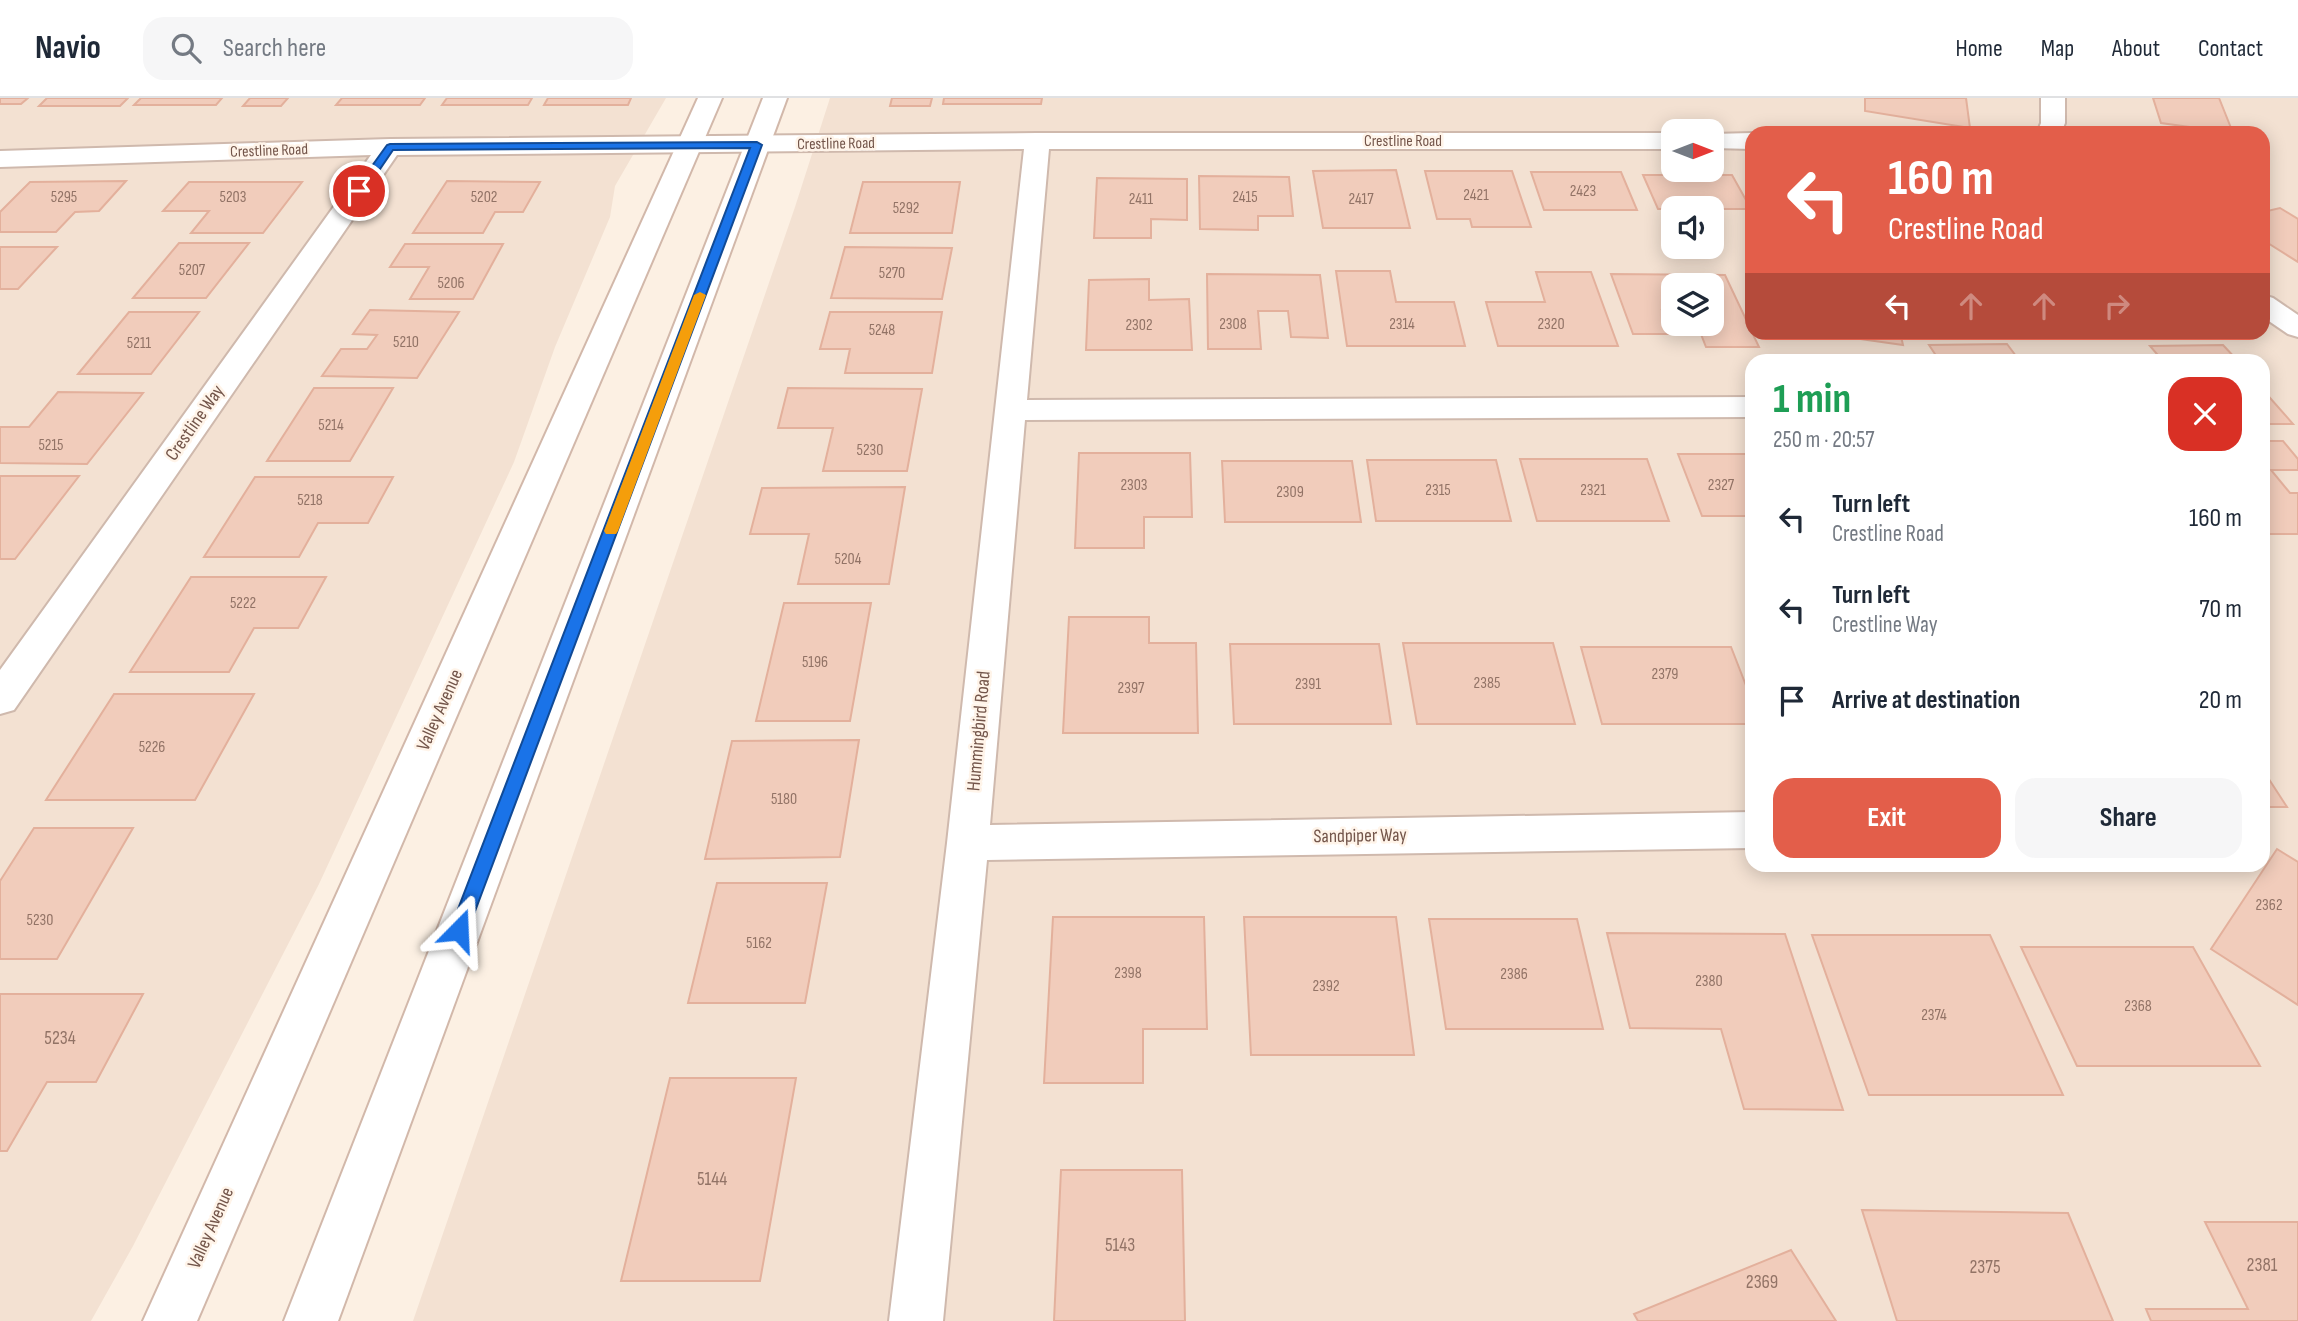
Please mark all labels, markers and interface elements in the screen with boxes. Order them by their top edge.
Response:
search box [143,17,633,80]
text: Navio [35,28,101,68]
icon: search [167,29,205,67]
text: Search here [223,33,326,64]
text: Home [1955,34,2003,63]
text: Map [2041,34,2074,63]
text: About [2112,34,2160,63]
text: Contact [2198,34,2263,63]
north arrow [1661,119,1724,182]
map controls [1661,119,1724,336]
street label: Crestline Road [1364,132,1442,151]
street label: Crestline Road [797,134,875,154]
street label: Crestline Road [230,140,308,162]
text: 160 m [1888,150,1994,209]
icon: left [1773,154,1864,245]
pin [329,161,389,221]
icon: arrive [340,172,378,210]
house number: 2423 [1570,182,1596,201]
house number: 2421 [1463,186,1489,205]
house number: 5295 [51,188,77,207]
house number: 5203 [220,188,246,207]
house number: 5202 [471,188,497,207]
house number: 2415 [1232,188,1258,207]
house number: 2411 [1129,190,1154,209]
house number: 2417 [1348,190,1374,209]
button: sound [1661,196,1724,259]
house number: 5292 [893,199,919,218]
text: Crestline Road [1888,210,2044,249]
house number: 5207 [179,261,206,280]
house number: 5270 [879,264,905,283]
button: layers [1661,273,1724,336]
house number: 5206 [437,274,465,293]
icon: left [1879,287,1917,325]
icon: ahead [1952,287,1990,325]
icon: ahead [2025,287,2063,325]
icon: right [2098,287,2136,325]
house number: 2308 [1219,315,1247,334]
house number: 2314 [1389,315,1415,334]
house number: 2320 [1537,315,1565,334]
house number: 2302 [1125,316,1153,335]
house number: 5248 [869,321,895,340]
house number: 5210 [393,333,419,352]
house number: 5211 [127,334,152,353]
text: 1 min [1773,374,1851,425]
button: close [2168,377,2242,451]
street label: Crestline Way [161,380,230,465]
house number: 5214 [318,416,344,435]
text: 250 m · 20:57 [1773,426,1874,454]
house number: 5215 [38,436,64,455]
house number: 5230 [857,441,883,460]
house number: 2303 [1120,476,1148,495]
house number: 2327 [1708,476,1735,495]
house number: 2315 [1425,481,1451,500]
house number: 2321 [1580,481,1606,500]
house number: 2309 [1276,483,1304,502]
text: Turn left [1832,489,1910,520]
house number: 5218 [297,491,323,510]
icon: left [1773,500,1811,538]
text: 160 m [2189,503,2242,534]
text: Crestline Road [1832,520,1944,548]
house number: 5204 [835,550,862,569]
text: Turn left [1832,580,1910,611]
icon: left [1773,591,1811,629]
house number: 5222 [230,594,256,613]
text: 70 m [2199,594,2242,625]
text: Crestline Way [1832,611,1938,639]
house number: 5196 [802,653,828,672]
house number: 2379 [1652,665,1678,684]
street label: Valley Avenue [412,666,468,754]
street label: Hummingbird Road [962,670,996,792]
house number: 2385 [1474,674,1500,693]
house number: 2391 [1295,675,1321,694]
house number: 2397 [1118,679,1145,698]
icon: arrive [1773,682,1811,720]
text: Arrive at destination [1832,685,2020,716]
text: 20 m [2199,685,2242,716]
house number: 5226 [139,738,165,757]
button: Exit [1773,778,2001,858]
button: Share [2015,778,2242,858]
house number: 5180 [771,790,797,809]
street label: Sandpiper Way [1313,824,1407,848]
position arrow [422,893,496,967]
house number: 2362 [2255,896,2283,915]
house number: 5230 [27,911,53,930]
house number: 5162 [746,934,772,953]
house number: 2398 [1114,964,1142,983]
house number: 2386 [1500,965,1528,984]
house number: 2380 [1695,972,1723,991]
house number: 2392 [1312,977,1340,996]
house number: 2368 [2124,997,2152,1016]
house number: 2374 [1921,1006,1947,1025]
house number: 5234 [44,1027,76,1050]
house number: 5144 [697,1168,727,1191]
street label: Valley Avenue [183,1184,239,1272]
house number: 5143 [1105,1234,1135,1257]
house number: 2381 [2247,1254,2278,1277]
house number: 2375 [1969,1256,2001,1279]
house number: 2369 [1746,1271,1778,1294]

